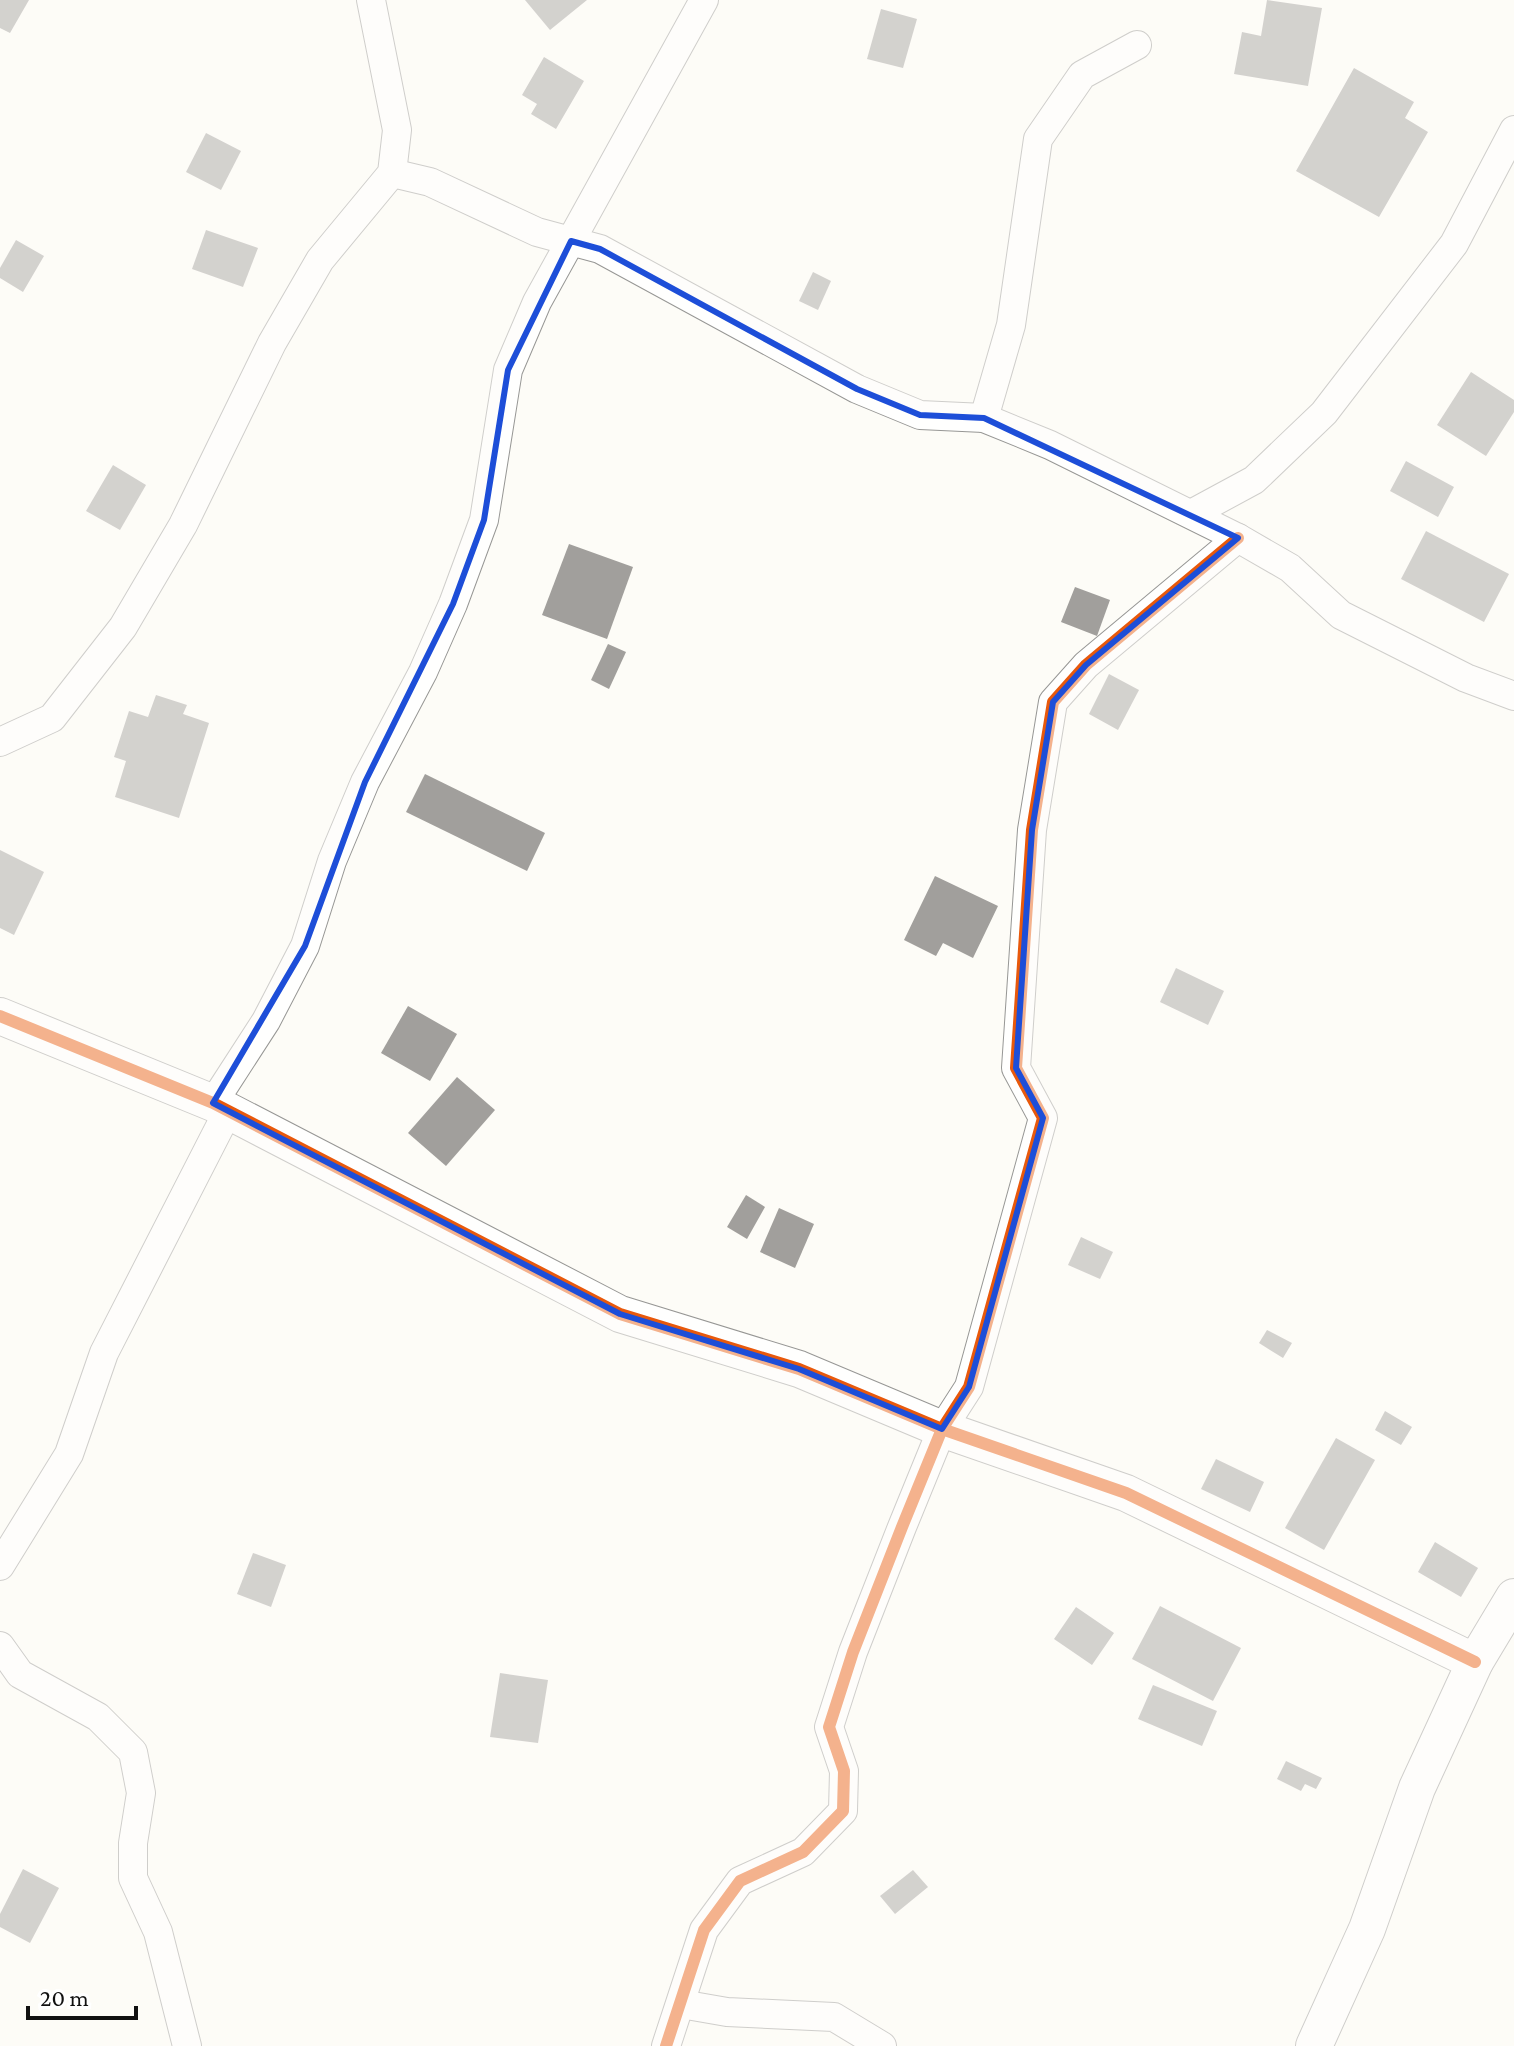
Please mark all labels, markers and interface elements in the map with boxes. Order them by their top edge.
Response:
scale bar [28,1970,136,2020]
text: 20 m [40,1984,89,2011]

